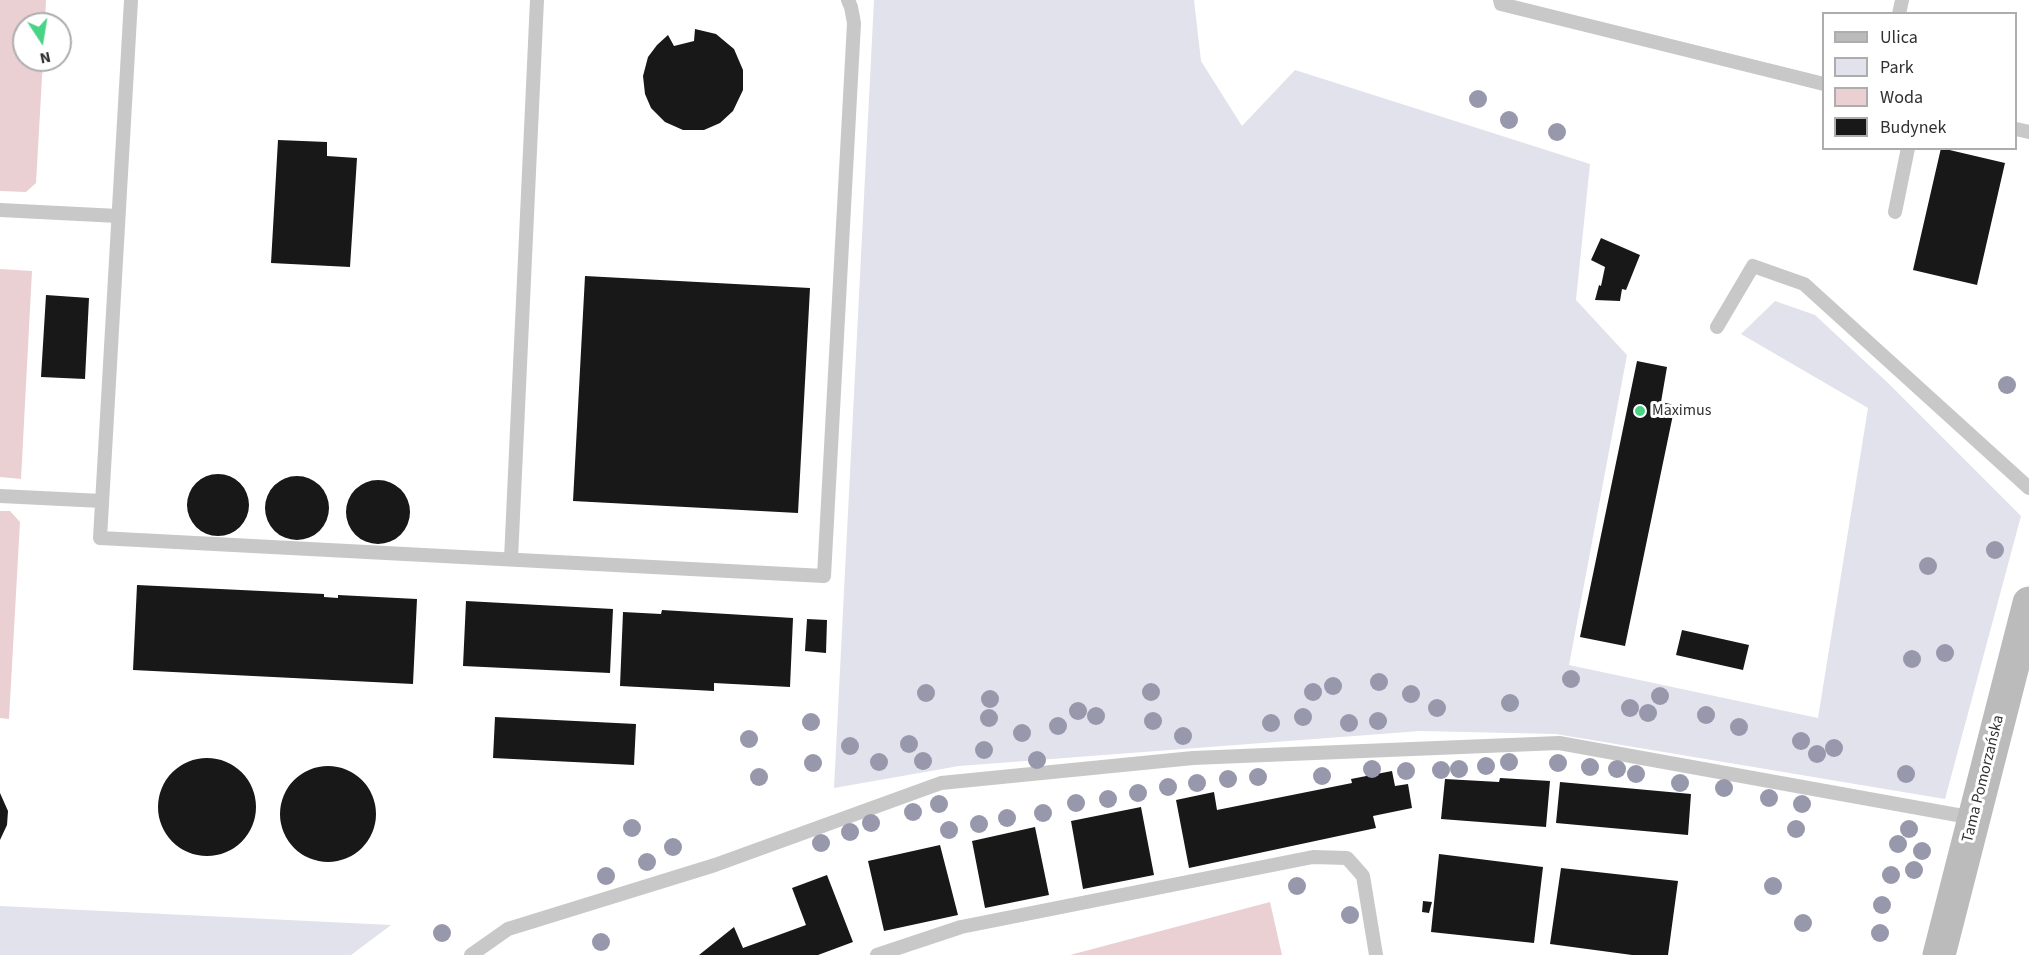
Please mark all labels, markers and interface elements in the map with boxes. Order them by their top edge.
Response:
north arrow [12,12,72,72]
legend [1822,12,2017,150]
text: Ulica [1880,25,1918,50]
text: N [38,46,53,70]
text: Park [1880,55,1914,80]
text: Woda [1880,85,1923,110]
text: Budynek [1880,115,1946,140]
place label: Maximus [1652,401,1711,421]
marker: Maximus [1633,404,1647,418]
street label: Tama Pomorzańska [1959,713,2009,845]

